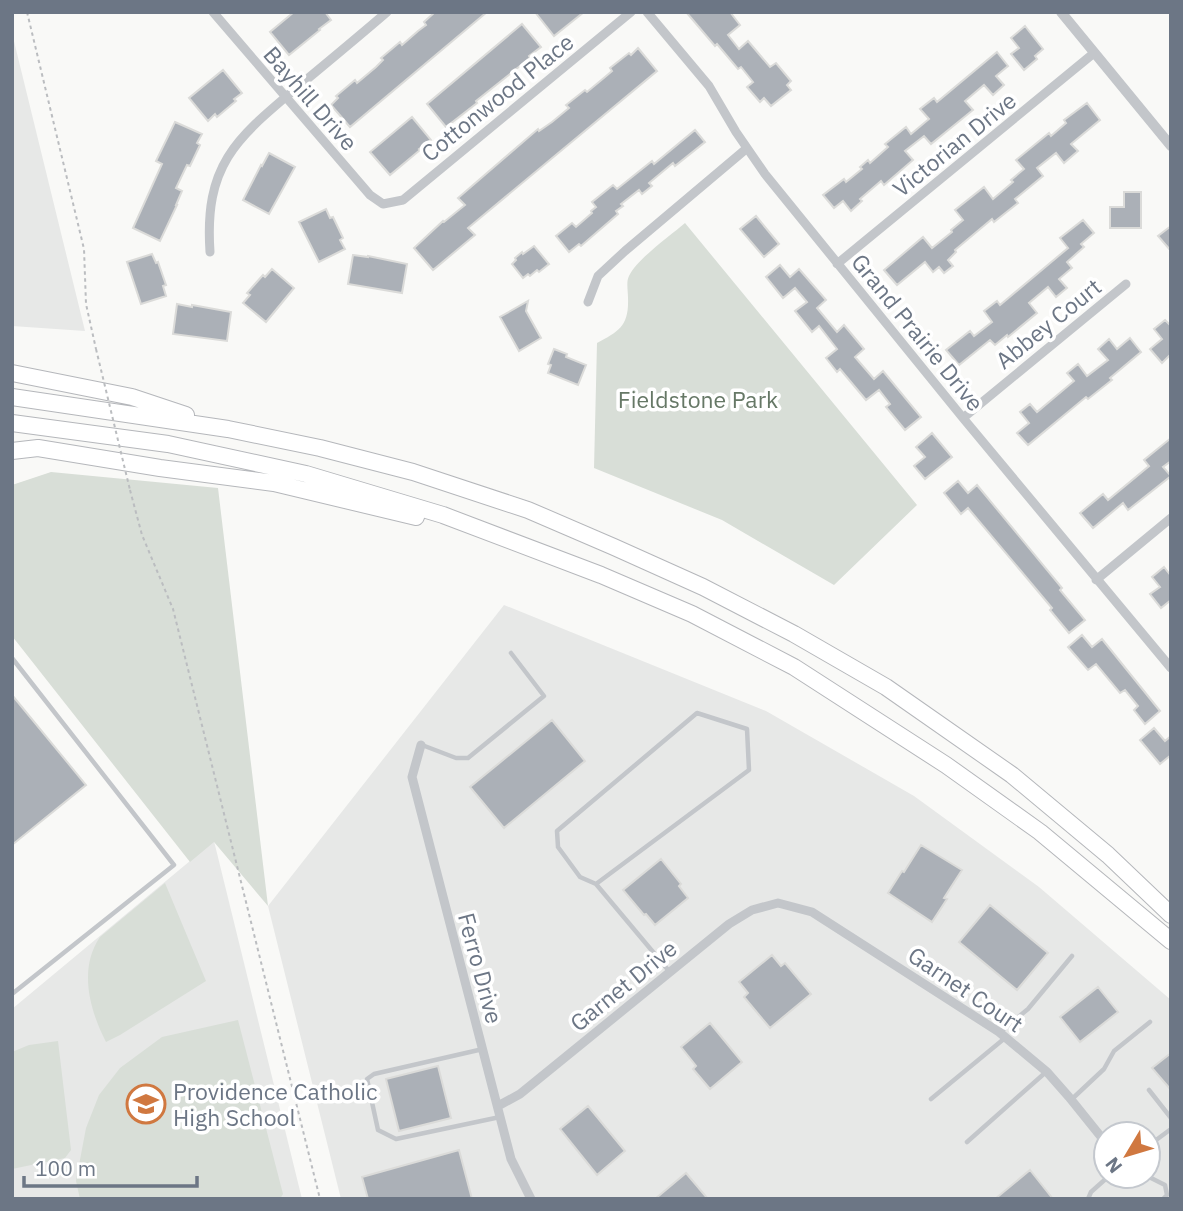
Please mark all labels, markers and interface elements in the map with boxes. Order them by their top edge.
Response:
street label: Cottonwood Place [415,26,579,168]
street label: Bayhill Drive [257,40,365,156]
street label: Victorian Drive [886,85,1022,203]
street label: Grand Prairie Drive [845,247,991,417]
street label: Abbey Court [989,271,1107,375]
park label: Fieldstone Park [618,384,778,414]
street label: Ferro Drive [452,909,510,1027]
street label: Garnet Drive [563,933,683,1037]
street label: Garnet Court [903,939,1029,1039]
place label: Providence Catholic High School [173,1076,377,1132]
school or university icon: Providence Catholic High School [125,1083,167,1125]
north arrow [1092,1120,1162,1190]
scale bar [24,1144,198,1188]
text: N [1100,1153,1127,1178]
text: 100 m [35,1154,96,1182]

